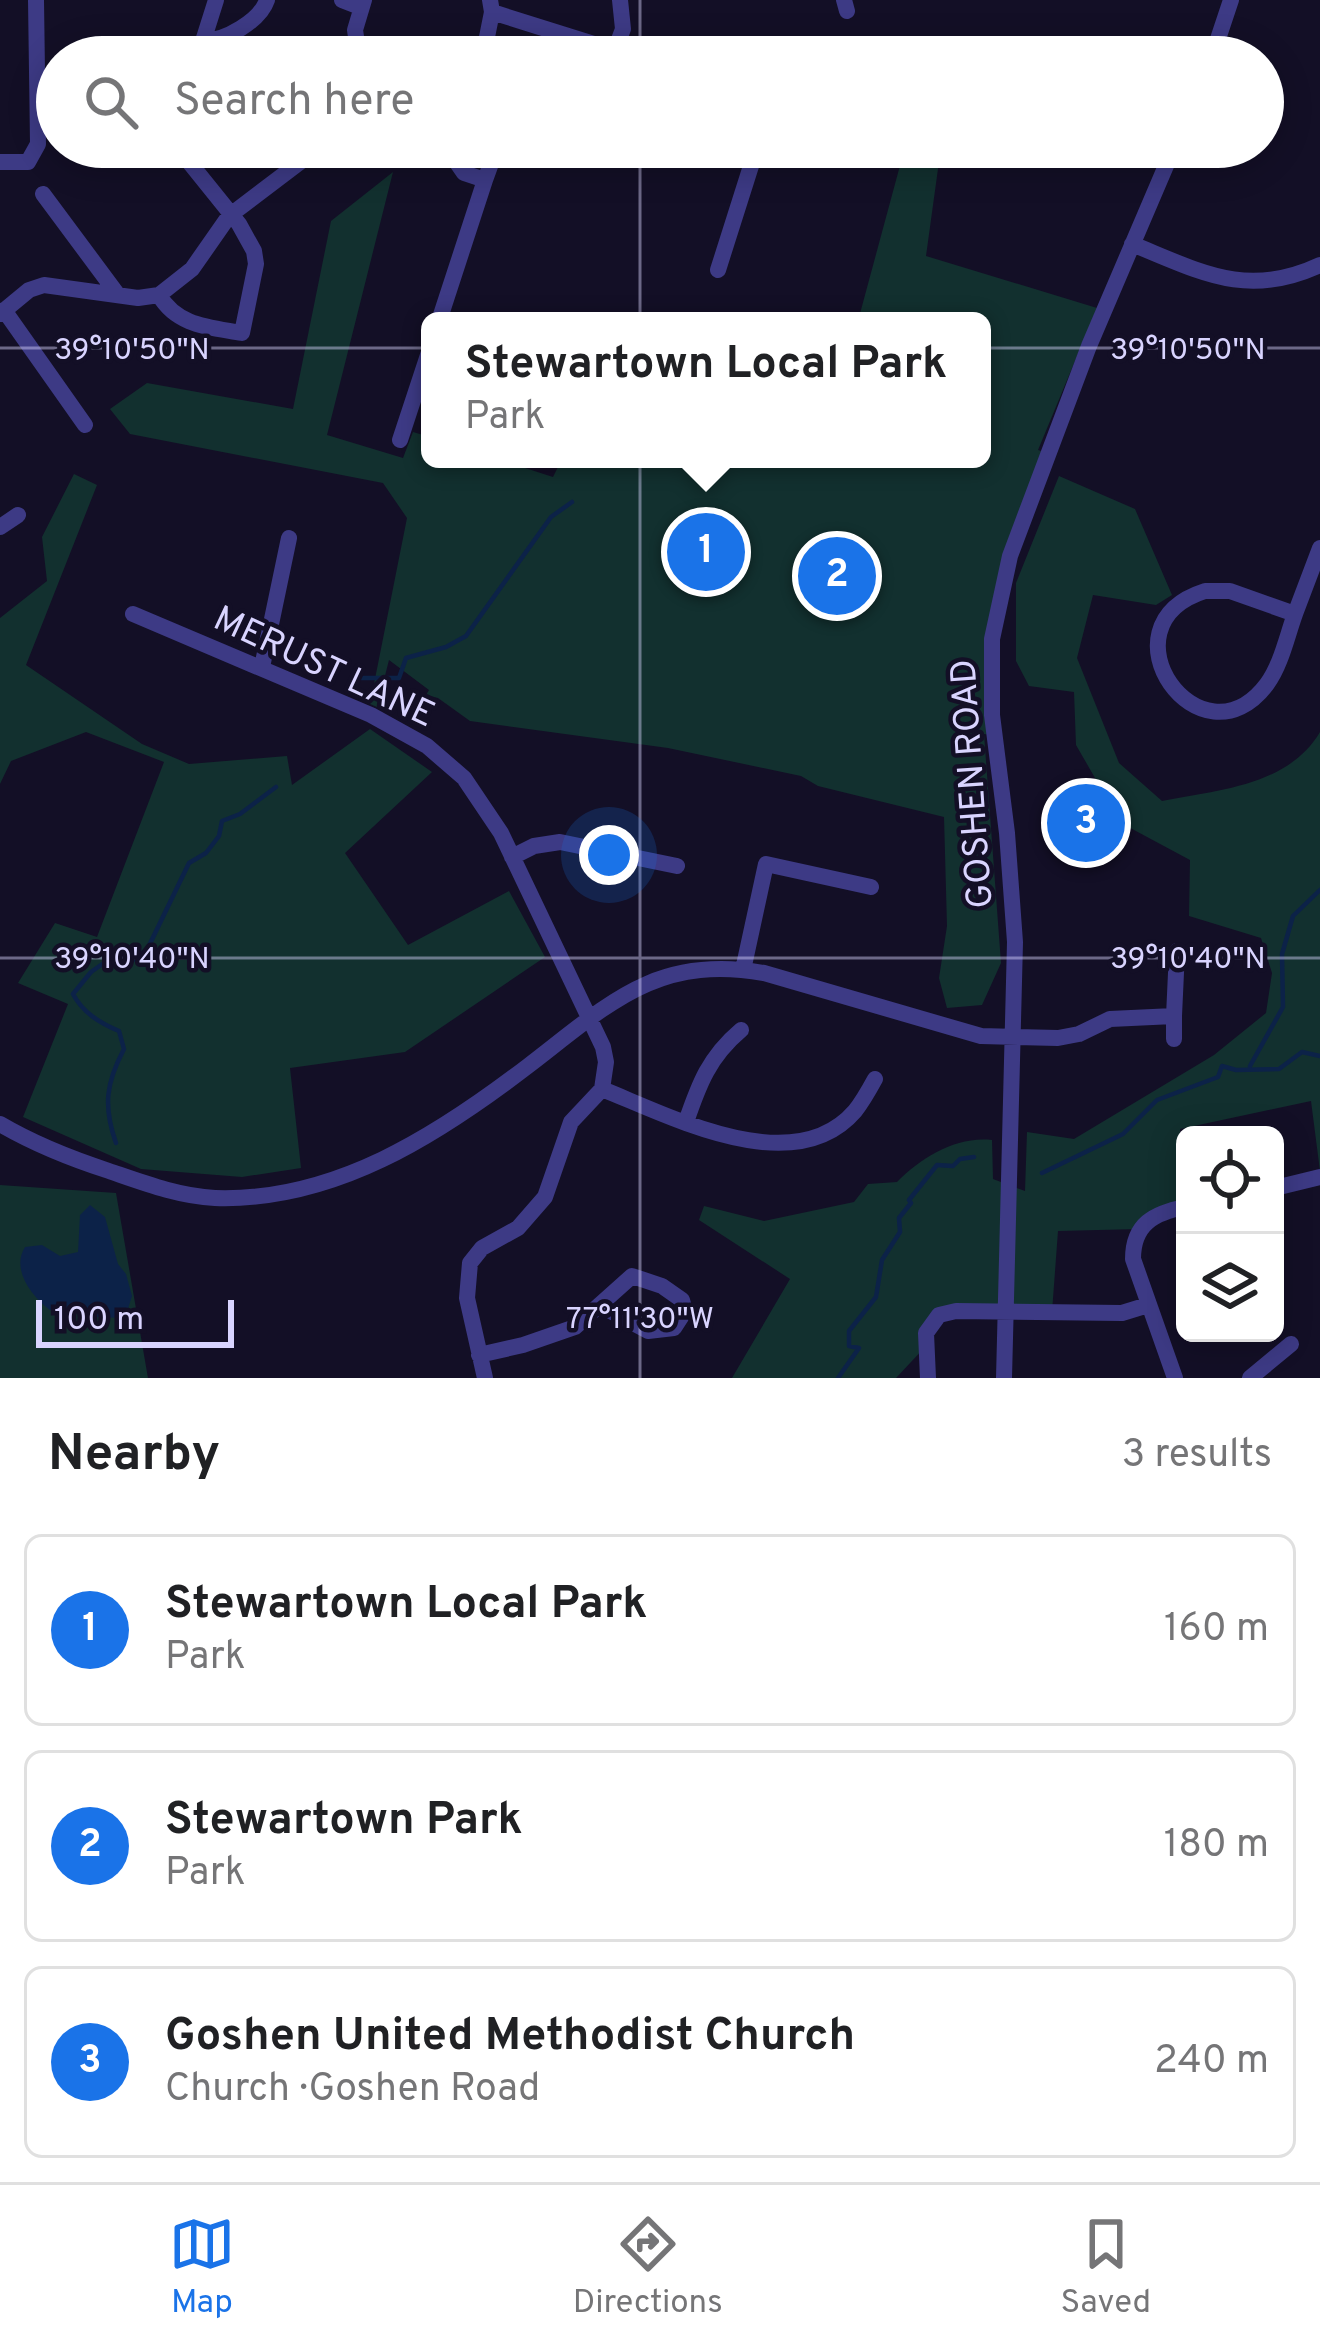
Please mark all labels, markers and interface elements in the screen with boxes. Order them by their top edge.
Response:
search box [36,36,1284,168]
icon: search [78,69,144,135]
text: Search here [174,74,414,131]
popup [421,312,991,468]
text: 39°10'50"N [54,333,210,370]
text: 39°10'50"N [1110,333,1266,370]
text: Stewartown Local Park [465,337,947,394]
text: Park [465,394,545,443]
pin: 1 [667,507,745,597]
pin: 2 [798,531,876,621]
street label: MERUST LANE [205,597,441,740]
street label: GOSHEN ROAD [942,658,1006,910]
pin: 3 [1047,778,1125,868]
your location [579,825,639,885]
text: 39°10'40"N [54,942,210,979]
text: 39°10'40"N [1110,942,1266,979]
map controls [1176,1126,1284,1342]
button: locate [1176,1126,1284,1234]
button: layers [1176,1234,1284,1342]
scale bar [36,1294,234,1347]
text: 100 m [54,1300,144,1342]
text: 77°11'30"W [566,1302,714,1339]
text: Nearby [48,1424,220,1489]
text: 3 results [1122,1432,1272,1481]
text: Stewartown Local Park [165,1577,647,1634]
text: 1 [82,1606,98,1655]
text: 160 m [1164,1606,1269,1655]
text: Park [165,1634,246,1683]
text: Stewartown Park [165,1793,523,1850]
text: 2 [78,1822,102,1871]
text: 180 m [1164,1822,1269,1871]
text: Park [165,1850,246,1899]
text: Goshen United Methodist Church [165,2009,855,2066]
text: 3 [78,2038,102,2087]
text: 240 m [1154,2038,1269,2087]
text: Church · Goshen Road [165,2066,540,2115]
tab: Map [169,2211,235,2325]
tab: Directions [573,2211,723,2325]
tab: Saved [1060,2211,1151,2325]

